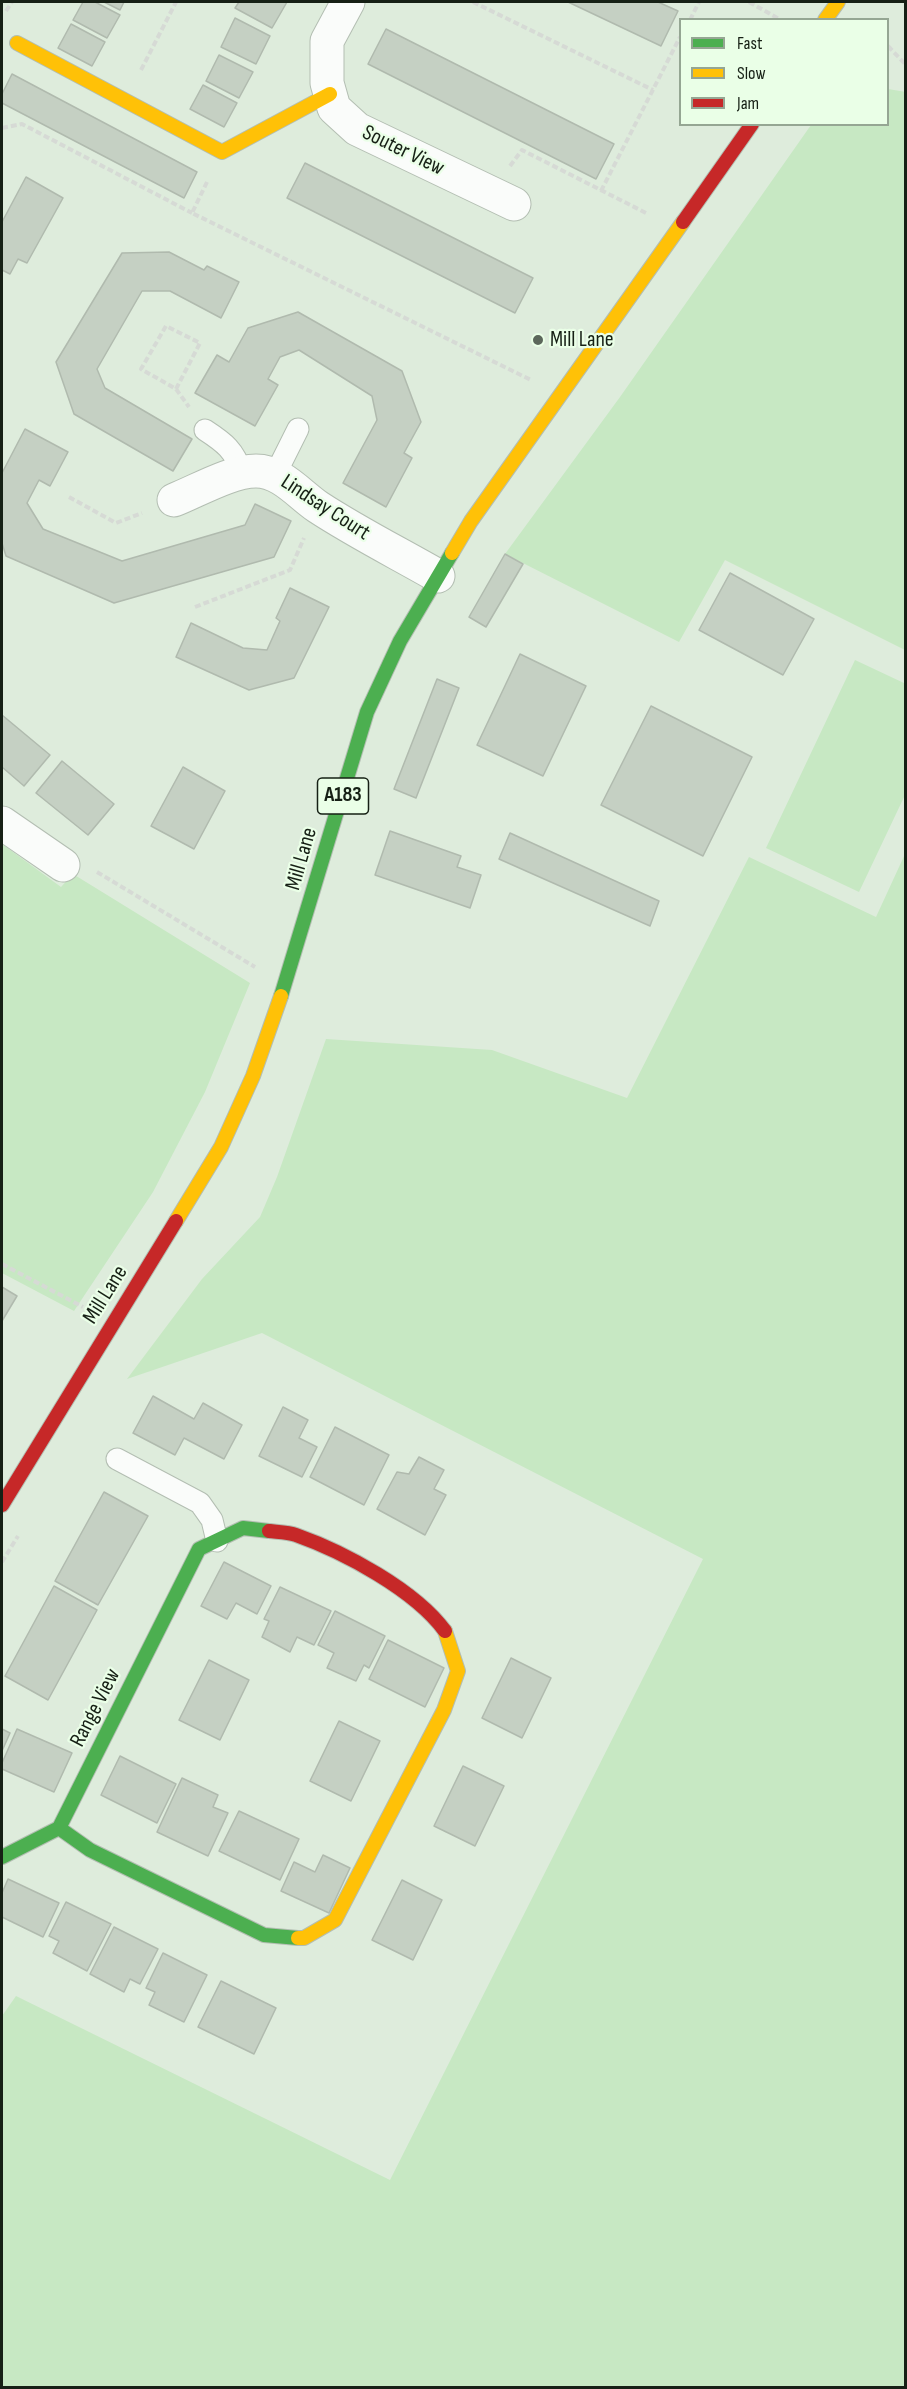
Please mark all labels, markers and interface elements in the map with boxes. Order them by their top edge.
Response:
legend [679,18,889,126]
text: Fast [737,33,762,54]
text: Slow [737,63,766,84]
text: Jam [737,93,759,114]
street label: Souter View [358,120,448,182]
place label: Mill Lane [550,327,614,353]
marker: Mill Lane [531,333,545,347]
street label: Lindsay Court [275,469,375,547]
road number: A183 [318,778,368,814]
street label: Mill Lane [281,825,323,893]
street label: Mill Lane [78,1261,134,1329]
street label: Range View [65,1665,127,1751]

